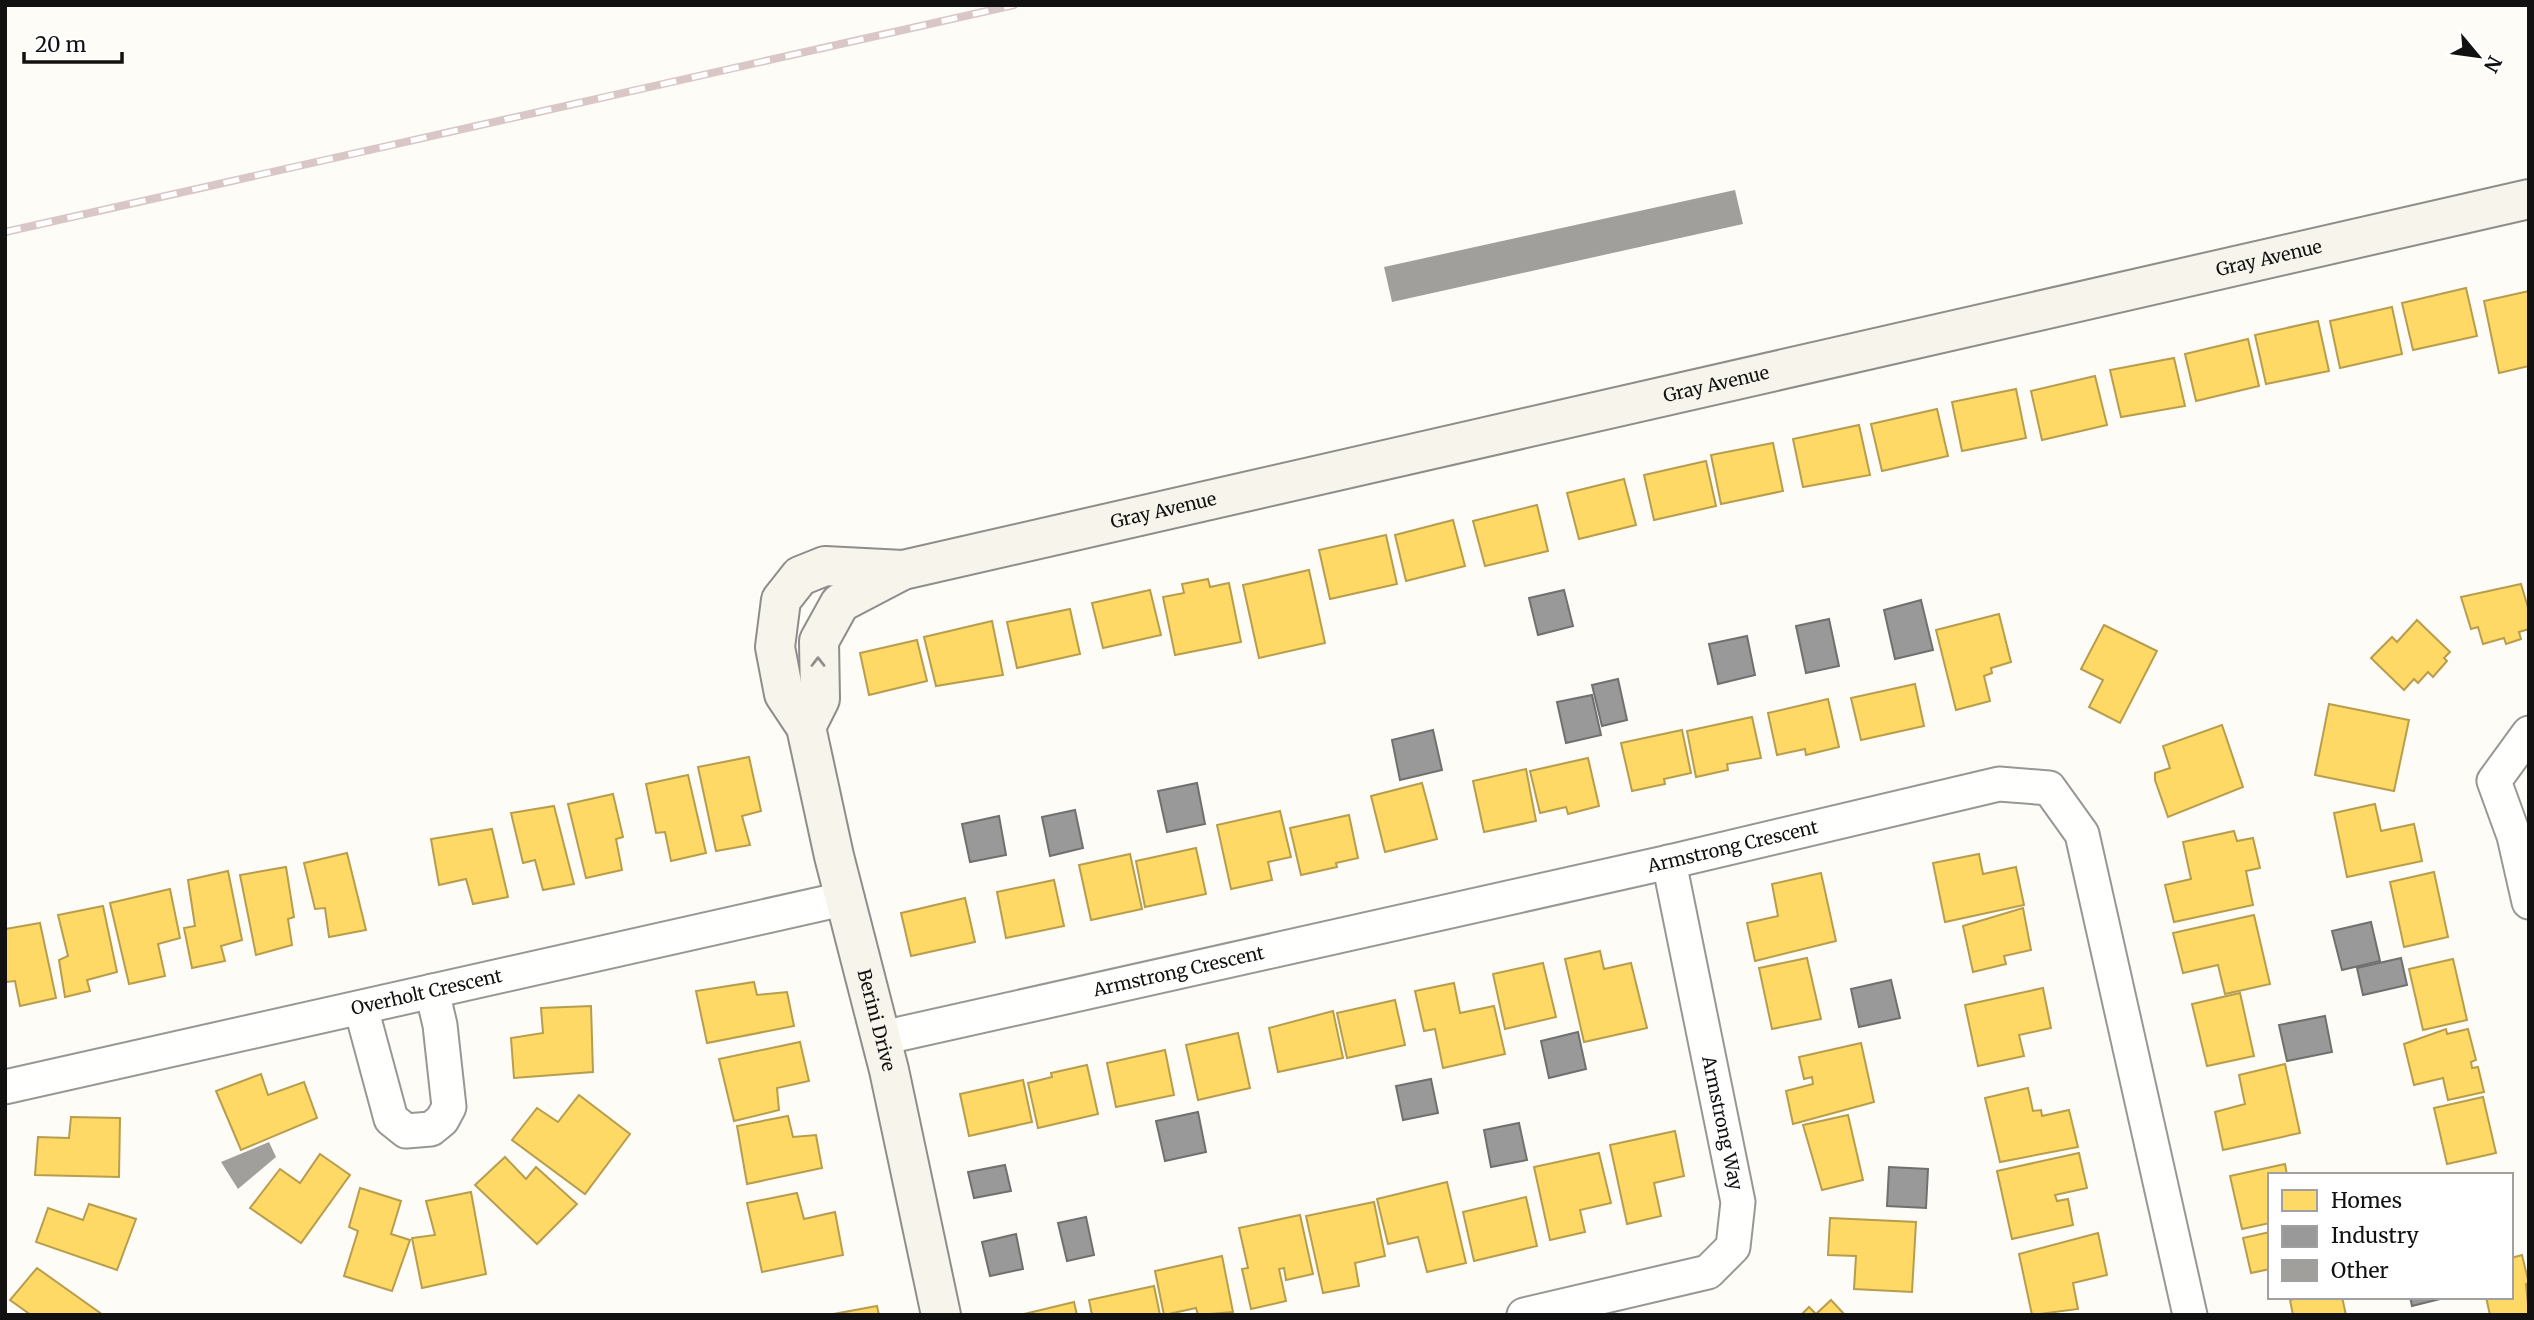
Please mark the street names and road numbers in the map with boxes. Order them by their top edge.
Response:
street label: Gray Avenue [2214,235,2324,281]
street label: Gray Avenue [1661,361,1771,407]
street label: Gray Avenue [1108,487,1219,533]
street label: Armstrong Crescent [1644,815,1820,878]
street label: Armstrong Crescent [1090,941,1266,1002]
street label: Overholt Crescent [349,964,504,1020]
street label: Berini Drive [852,966,901,1074]
street label: Armstrong Way [1697,1053,1748,1193]

